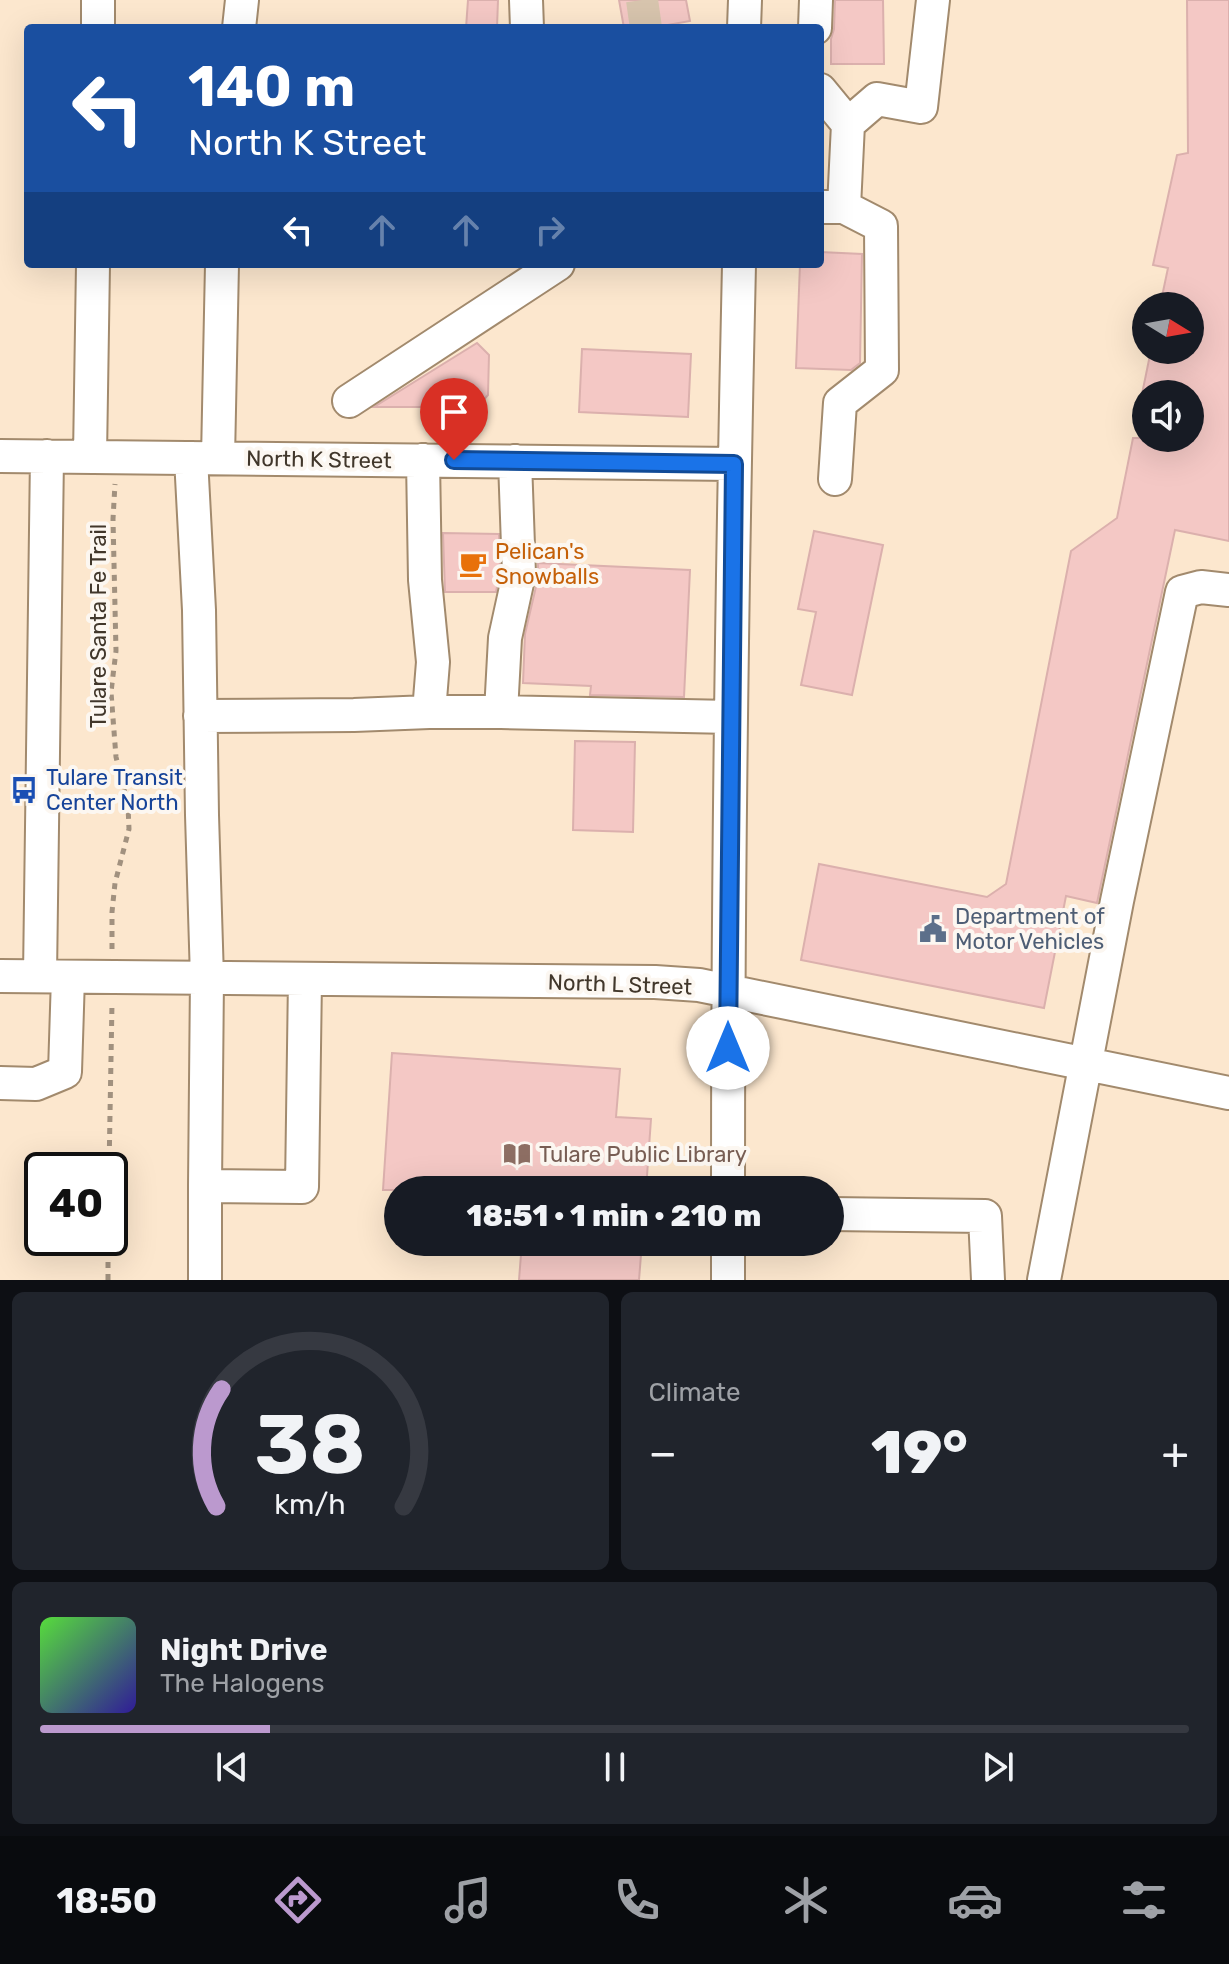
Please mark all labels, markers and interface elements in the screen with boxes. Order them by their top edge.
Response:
text: 140 m [188,54,355,120]
icon: left [56,56,160,160]
text: North K Street [188,121,426,164]
icon: left [276,208,320,252]
icon: ahead [360,208,404,252]
icon: ahead [444,208,488,252]
icon: right [528,208,572,252]
north arrow [1132,292,1204,364]
map controls [1132,292,1204,452]
pin [420,378,488,460]
button: sound [1132,380,1204,452]
icon: arrive [432,390,476,434]
street label: North K Street [246,445,392,474]
street label: Tulare Santa Fe Trail [85,524,112,728]
place label: Pelican's Snowballs [495,538,599,590]
cafe icon: Pelican's Snowballs [458,549,488,579]
place label: Tulare Transit Center North [46,764,183,816]
bus stop icon: Tulare Transit Center North [9,775,39,805]
place label: Department of Motor Vehicles [955,903,1105,955]
public building icon: Department of Motor Vehicles [918,914,948,944]
street label: North L Street [547,968,693,1001]
position arrow [686,1006,770,1090]
library icon: Tulare Public Library [502,1139,532,1169]
place label: Tulare Public Library [539,1141,747,1168]
speed limit sign: 40 [24,1152,128,1256]
text: 18:51 · 1 min · 210 m [467,1198,761,1234]
text: Climate [649,1377,741,1408]
text: 38 [255,1395,366,1494]
text: 19° [871,1417,968,1488]
text: − [649,1427,677,1479]
text: + [1162,1427,1189,1479]
text: km/h [275,1487,346,1521]
text: Night Drive [160,1632,328,1668]
text: The Halogens [160,1668,325,1699]
icon: previous [210,1745,254,1789]
icon: pause [593,1745,637,1789]
icon: next [976,1745,1020,1789]
icon: directions [270,1872,326,1928]
icon: music [440,1872,496,1928]
icon: phone [609,1872,665,1928]
icon: climate [778,1872,834,1928]
icon: car [947,1872,1003,1928]
icon: filters [1116,1872,1172,1928]
text: 18:50 [57,1879,157,1922]

